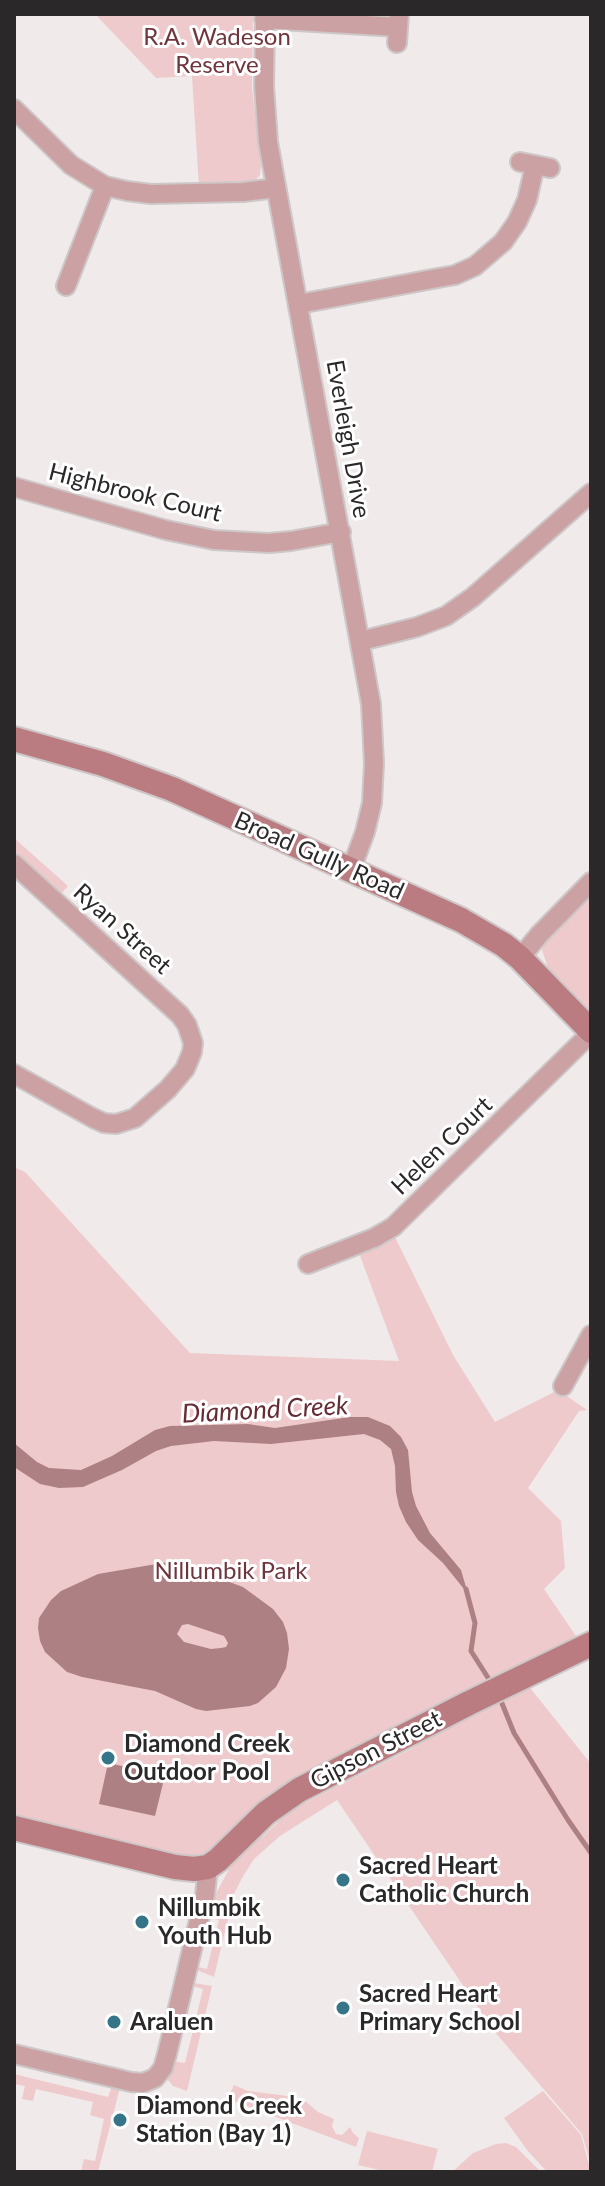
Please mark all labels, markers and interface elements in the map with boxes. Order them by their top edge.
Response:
park label: R.A. Wadeson Reserve [143,23,291,79]
street label: Everleigh Drive [320,358,376,520]
street label: Highbrook Court [46,458,224,528]
street label: Broad Gully Road [230,806,408,906]
street label: Ryan Street [67,878,177,980]
street label: Helen Court [386,1091,498,1201]
water label: Diamond Creek [181,1390,349,1430]
park label: Nillumbik Park [155,1557,307,1585]
street label: Gipson Street [306,1705,446,1795]
place label: Diamond Creek Outdoor Pool [124,1730,290,1786]
marker: Diamond Creek Outdoor Pool [99,1749,117,1767]
place label: Sacred Heart Catholic Church [359,1852,529,1908]
marker: Sacred Heart Catholic Church [334,1871,352,1889]
place label: Nillumbik Youth Hub [158,1894,272,1950]
marker: Nillumbik Youth Hub [133,1913,151,1931]
place label: Sacred Heart Primary School [359,1980,520,2036]
marker: Sacred Heart Primary School [334,1999,352,2017]
place label: Araluen [130,2008,213,2036]
marker: Araluen [105,2013,123,2031]
place label: Diamond Creek Station (Bay 1) [136,2092,302,2148]
marker: Diamond Creek Station (Bay 1) [111,2111,129,2129]

